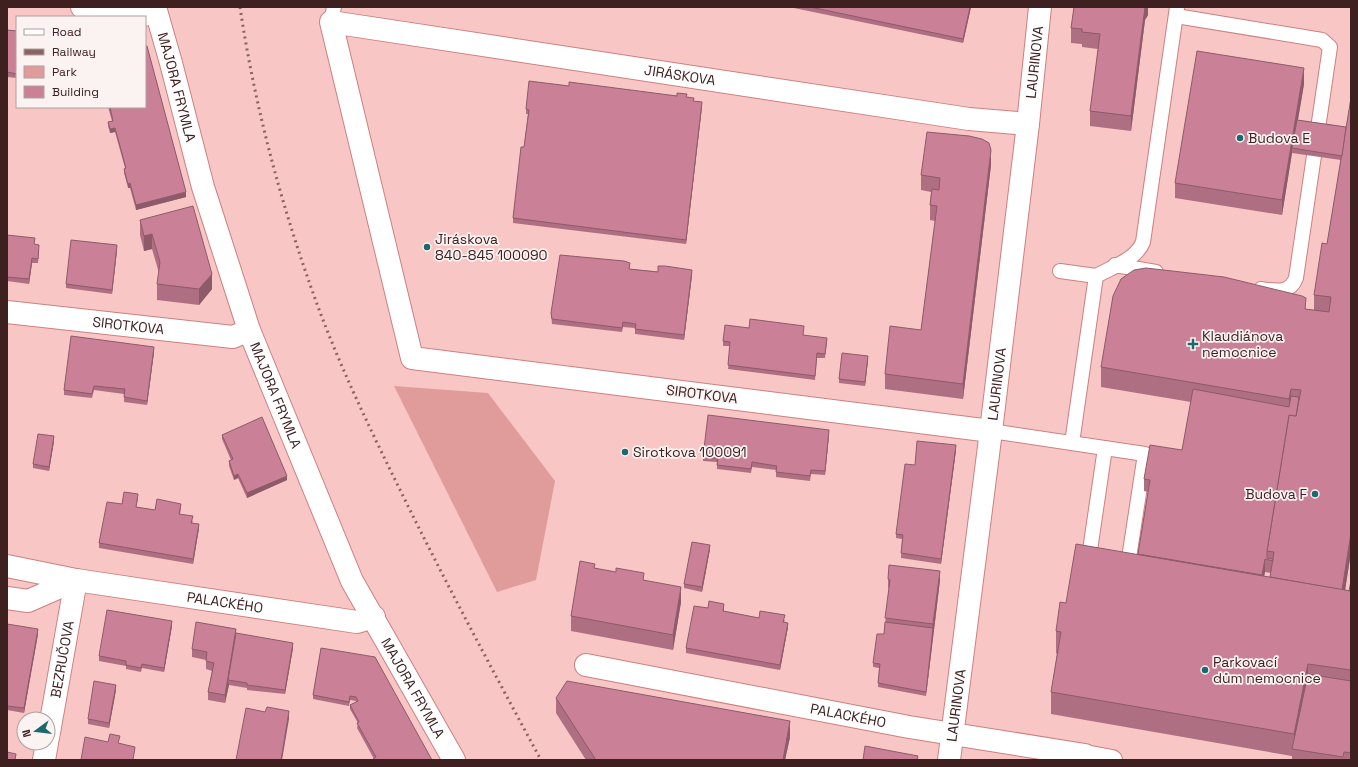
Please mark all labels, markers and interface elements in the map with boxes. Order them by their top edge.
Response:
legend [16,16,146,108]
text: Road [52,24,81,40]
street label: LAURINOVA [1022,25,1047,99]
street label: MAJORA FRYMLA [154,30,200,144]
text: Railway [52,44,96,60]
street label: JIRÁSKOVA [643,61,717,89]
text: Park [52,64,77,80]
text: Building [52,84,99,100]
place label: Budova E [1248,129,1310,147]
marker: Budova E [1235,133,1245,143]
place label: Jiráskova 840-845 100090 [435,230,548,264]
marker: Jiráskova 840-845 100090 [422,242,432,252]
street label: SIROTKOVA [91,313,165,338]
place label: Klaudiánova nemocnice [1202,327,1283,361]
marker: Klaudiánova nemocnice [1187,338,1199,350]
street label: MAJORA FRYMLA [246,340,306,451]
street label: LAURINOVA [983,346,1010,421]
street label: SIROTKOVA [665,381,739,407]
place label: Sirotkova 100091 [633,443,747,461]
marker: Sirotkova 100091 [620,447,630,457]
place label: Budova F [1245,485,1307,503]
marker: Budova F [1310,489,1320,499]
street label: PALACKÉHO [186,588,264,617]
street label: BEZRUČOVA [46,619,78,699]
street label: MAJORA FRYMLA [377,635,449,742]
place label: Parkovací dům nemocnice [1213,653,1321,687]
marker: Parkovací dům nemocnice [1200,665,1210,675]
street label: LAURINOVA [942,668,970,743]
street label: PALACKÉHO [809,699,888,731]
north arrow [16,711,56,751]
text: N [19,728,34,739]

